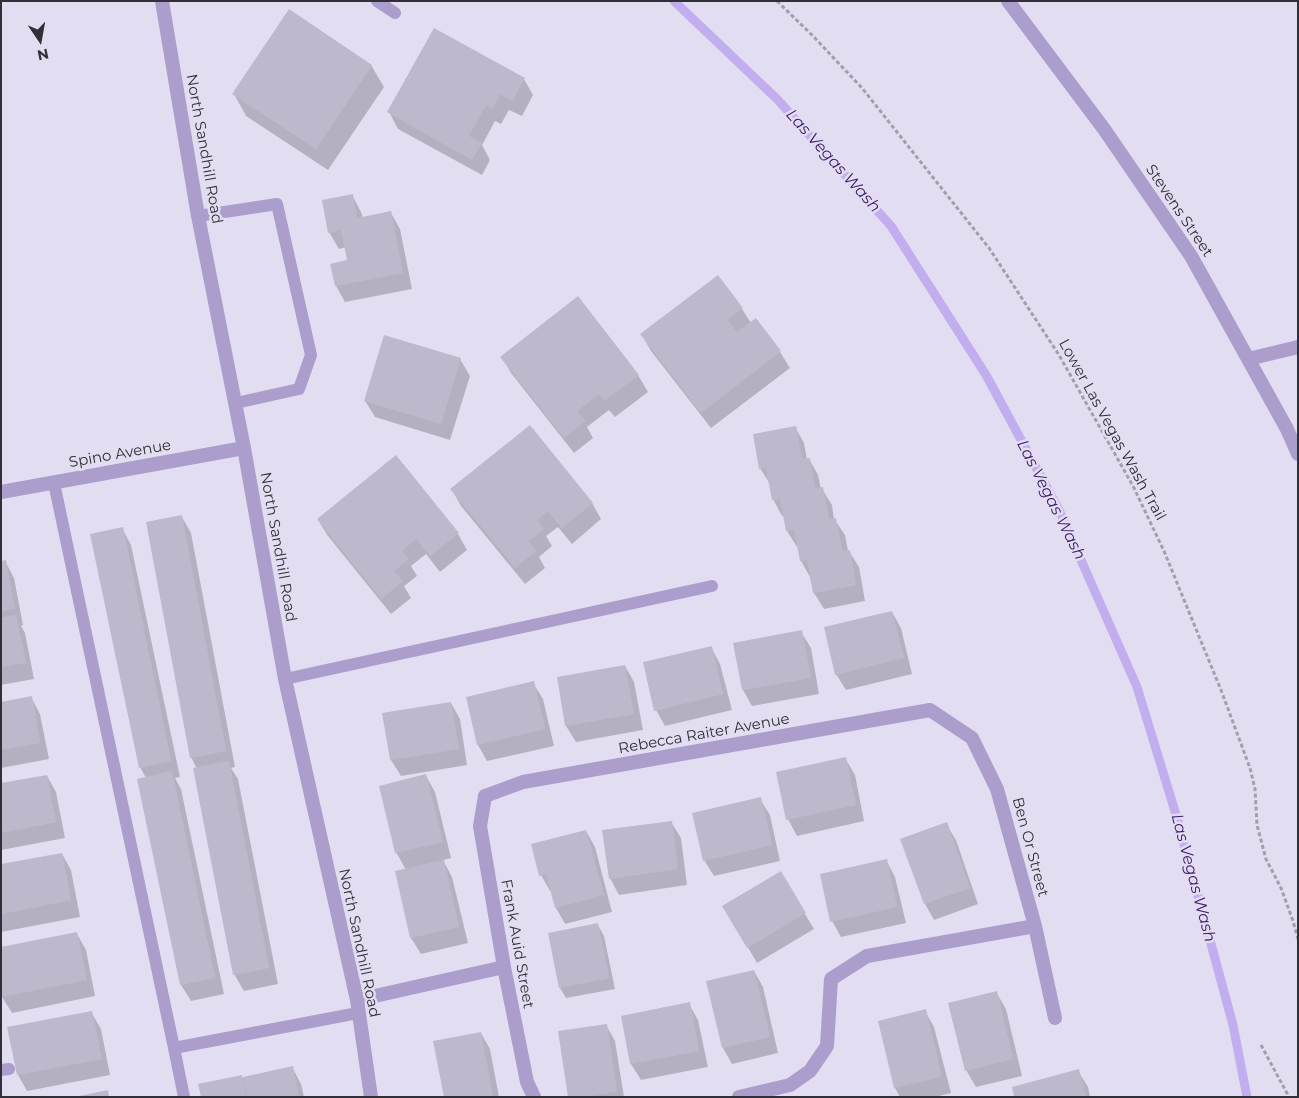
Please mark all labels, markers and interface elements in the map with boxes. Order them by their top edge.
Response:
north arrow [15,15,65,65]
text: N [36,45,51,65]
street label: North Sandhill Road [182,73,226,225]
water label: Las Vegas Wash [782,106,884,216]
street label: Stevens Street [1141,161,1217,261]
street label: Lower Las Vegas Wash Trail [1055,336,1169,524]
street label: Spino Avenue [67,436,173,472]
water label: Las Vegas Wash [1012,437,1090,563]
street label: North Sandhill Road [256,471,300,623]
street label: Rebecca Raiter Avenue [617,710,791,758]
street label: Ben Or Street [1008,795,1052,899]
water label: Las Vegas Wash [1167,812,1219,944]
street label: North Sandhill Road [334,867,384,1019]
street label: Frank Auid Street [497,878,537,1010]

